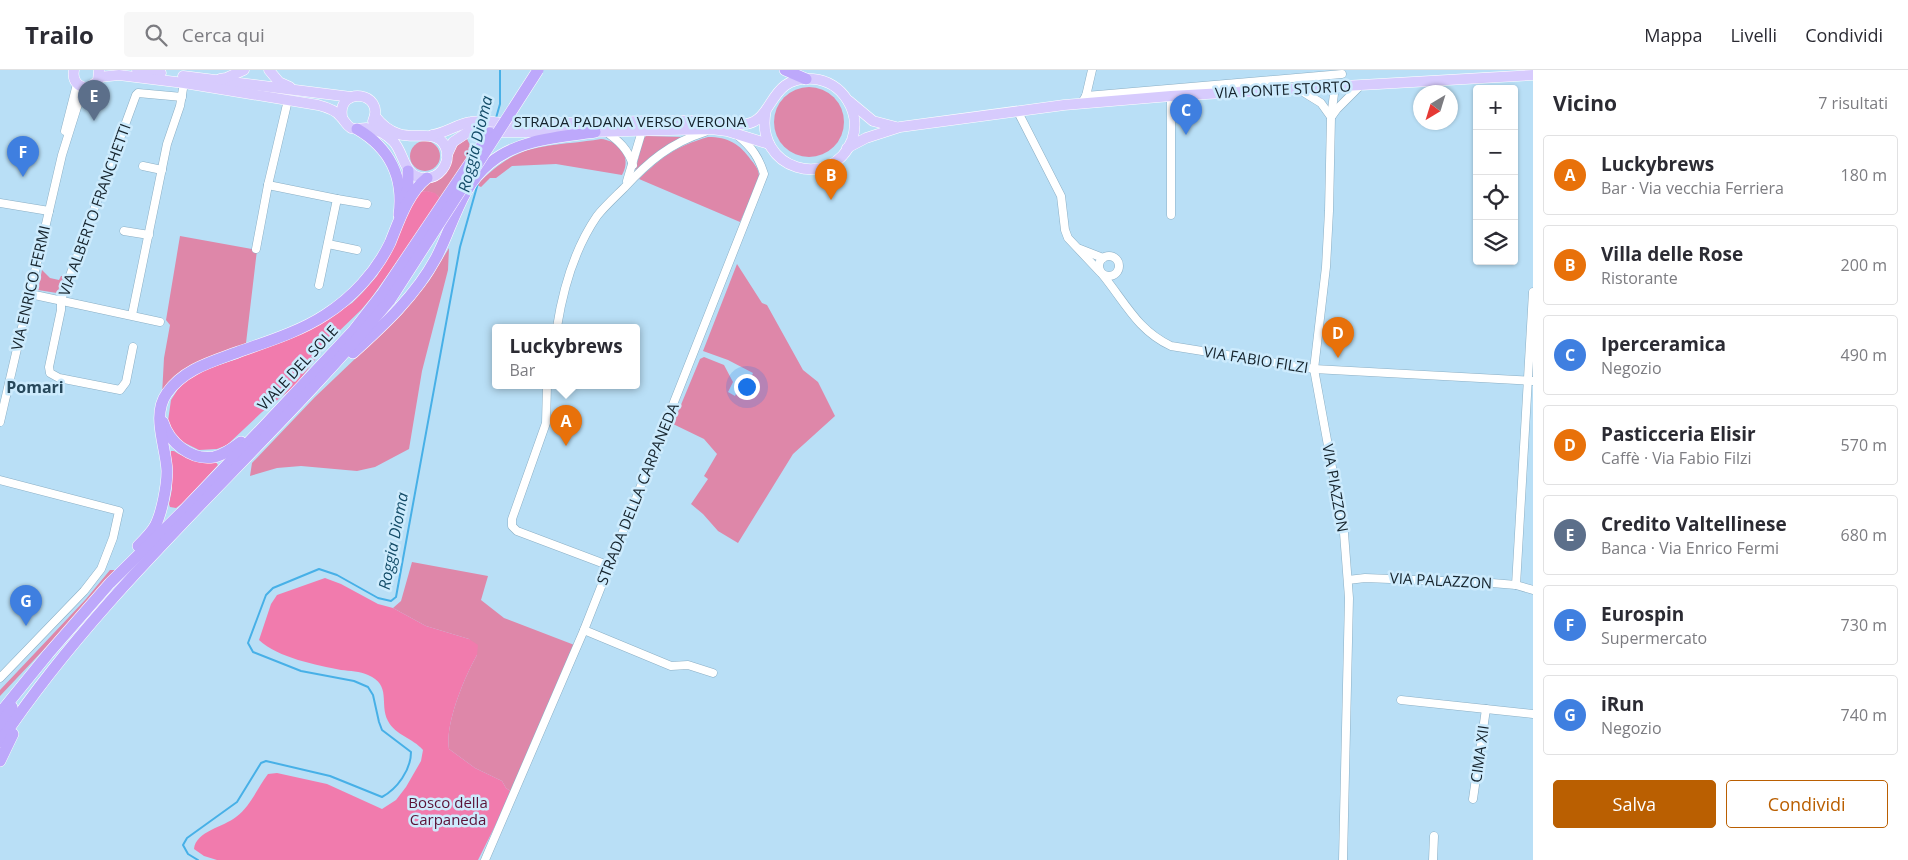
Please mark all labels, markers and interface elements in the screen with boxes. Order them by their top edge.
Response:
search box [124,12,474,57]
text: Trailo [25,18,94,51]
icon: search [142,21,170,49]
text: Cerca qui [182,22,265,48]
text: Mappa [1644,23,1702,47]
text: Livelli [1730,23,1777,47]
text: Condividi [1805,23,1883,47]
street label: VIA PONTE STORTO [1214,75,1352,103]
pin: E [78,80,110,121]
north arrow [1413,85,1458,130]
map controls [1473,85,1518,265]
button: + [1473,85,1518,130]
text: Vicino [1553,89,1617,117]
text: 7 risultati [1818,92,1888,114]
water label: Roggia Dioma [452,93,498,195]
pin: C [1170,94,1202,135]
street label: STRADA PADANA VERSO VERONA [514,111,747,131]
street label: VIA ALBERTO FRANCHETTI [53,121,135,299]
button: − [1473,130,1518,175]
pin: F [7,136,39,177]
text: Luckybrews [1601,151,1714,177]
pin: B [815,159,847,200]
text: A [1564,164,1576,186]
text: 180 m [1841,164,1887,186]
button: locate [1473,175,1518,220]
text: Bar · Via vecchia Ferriera [1601,177,1784,199]
button: layers [1473,220,1518,265]
street label: VIA ENRICO FERMI [6,223,54,352]
text: Villa delle Rose [1601,241,1743,267]
text: B [1565,254,1575,276]
text: 200 m [1841,254,1887,276]
text: Ristorante [1601,267,1678,289]
pin: D [1322,317,1354,358]
street label: VIALE DEL SOLE [253,320,342,414]
popup [492,324,640,389]
text: Iperceramica [1601,331,1726,357]
text: Luckybrews [509,333,623,359]
street label: VIA FABIO FILZI [1202,341,1310,377]
text: C [1565,344,1575,366]
text: 490 m [1841,344,1887,366]
text: Negozio [1601,357,1662,379]
text: Bar [509,359,535,381]
your location [734,374,760,400]
district label: Pomari [6,376,64,398]
street label: STRADA DELLA CARPANEDA [591,399,683,588]
pin: A [550,405,582,446]
text: Pasticceria Elisir [1601,421,1756,447]
text: D [1564,434,1576,456]
text: 570 m [1841,434,1887,456]
street label: VIA PIAZZON [1318,442,1354,534]
text: Caffè · Via Fabio Filzi [1601,447,1752,469]
water label: Roggia Dioma [373,490,413,592]
text: Credito Valtellinese [1601,511,1787,537]
text: E [1566,524,1574,546]
text: 680 m [1841,524,1887,546]
text: Banca · Via Enrico Fermi [1601,537,1779,559]
street label: VIA PALAZZON [1389,567,1493,593]
pin: G [10,585,42,626]
text: Eurospin [1601,601,1684,627]
text: F [1566,614,1574,636]
text: 730 m [1841,614,1887,636]
text: Supermercato [1601,627,1707,649]
text: iRun [1601,691,1644,717]
text: G [1564,704,1576,726]
text: 740 m [1841,704,1887,726]
text: Negozio [1601,717,1662,739]
street label: CIMA XII [1465,724,1493,784]
button: Salva [1553,780,1716,828]
button: Condividi [1726,780,1888,828]
park label: Bosco della Carpaneda [408,792,488,829]

